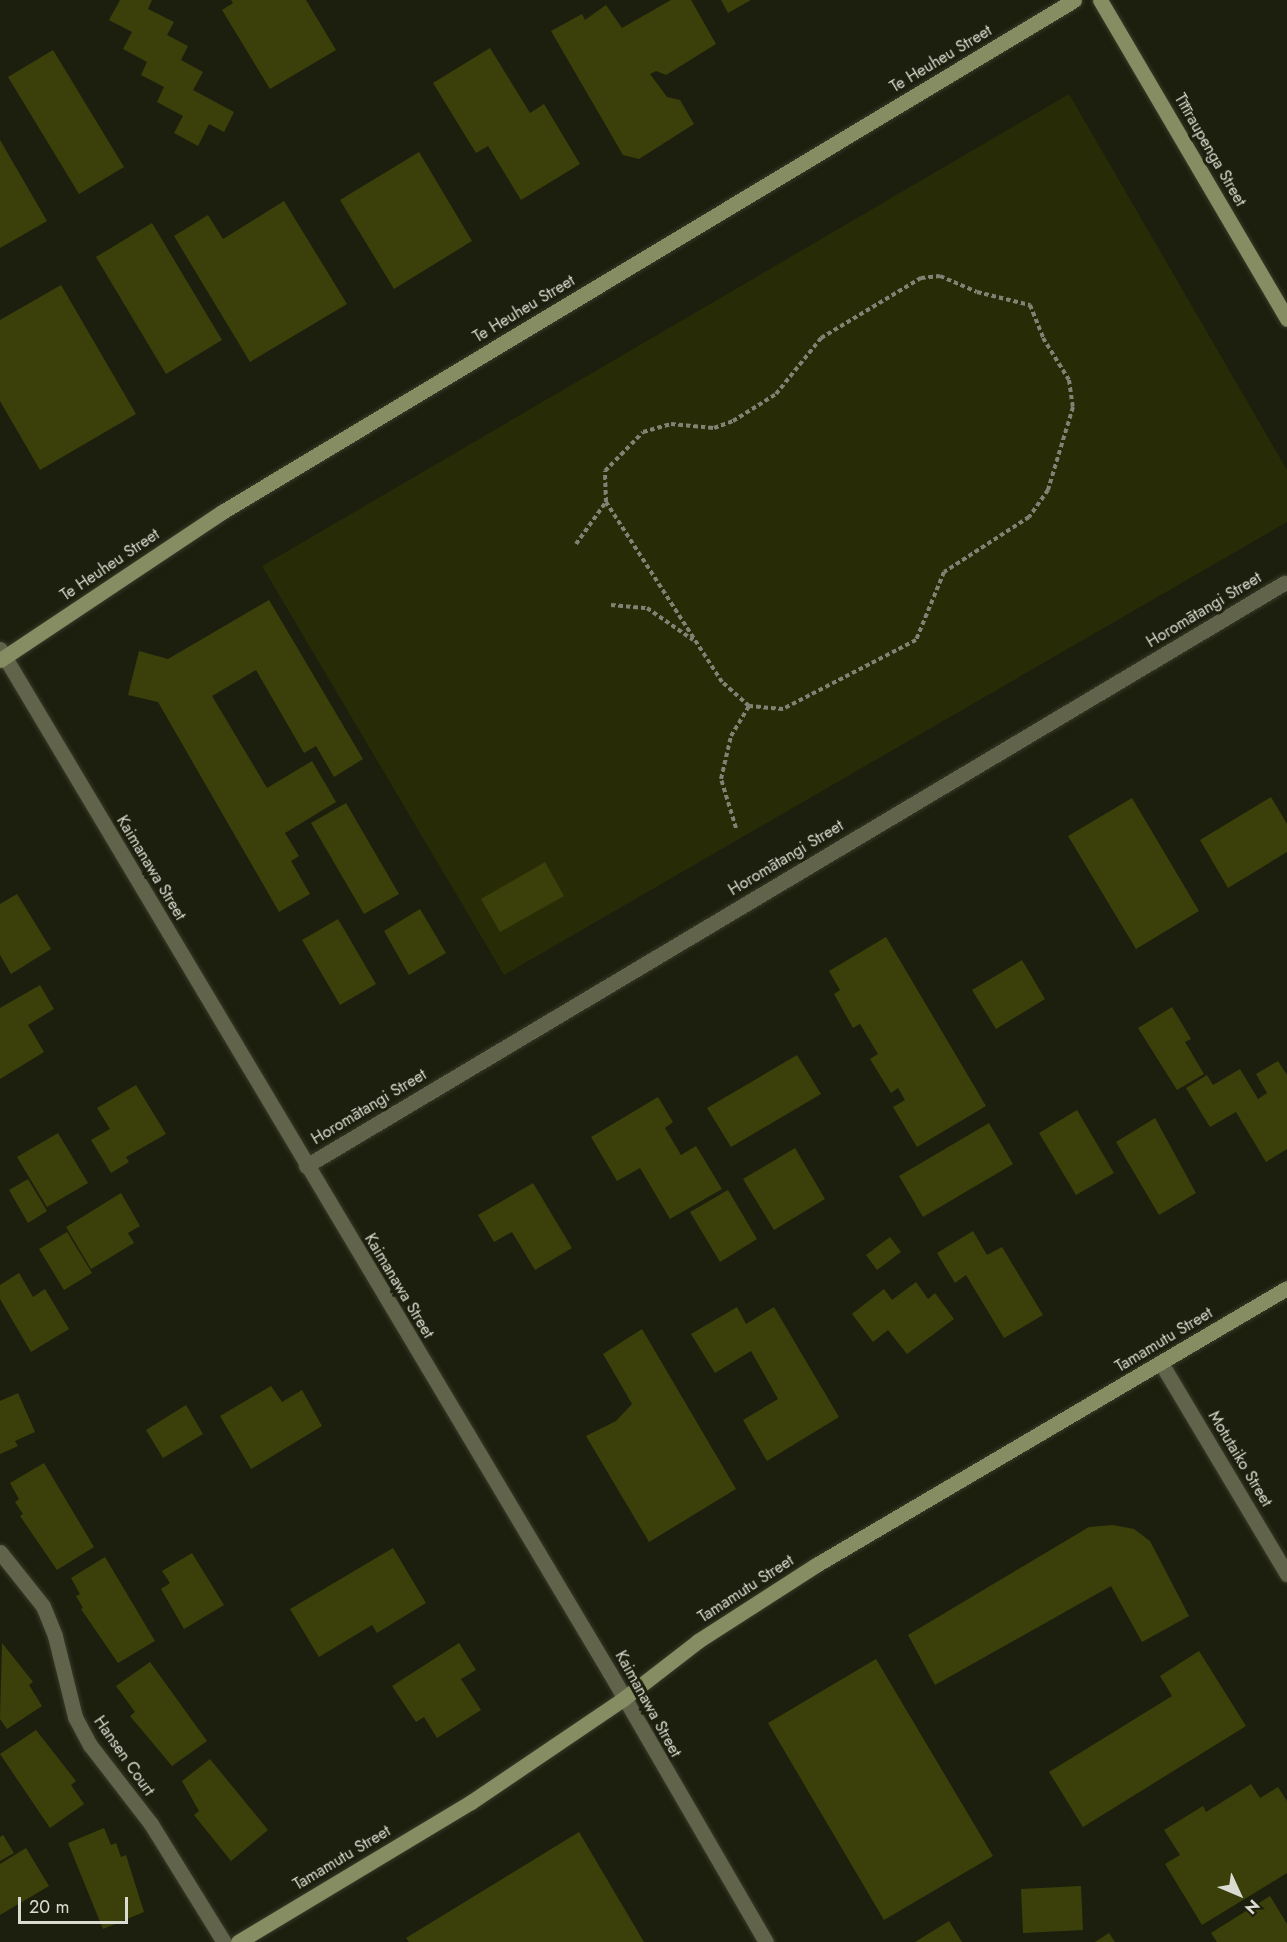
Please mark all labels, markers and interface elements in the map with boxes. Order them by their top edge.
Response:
street label: Te Heuheu Street [887,21,995,97]
street label: Tītīraupenga Street [1170,90,1250,210]
street label: Te Heuheu Street [470,271,578,347]
street label: Te Heuheu Street [57,525,163,605]
street label: Horomātangi Street [1143,568,1265,652]
street label: Kaimanawa Street [112,812,190,924]
street label: Horomātangi Street [725,816,847,900]
street label: Horomātangi Street [308,1065,430,1149]
street label: Kaimanawa Street [360,1230,438,1342]
street label: Tamamutu Street [1112,1303,1216,1377]
street label: Motutaiko Street [1204,1408,1276,1510]
street label: Tamamutu Street [695,1551,797,1627]
street label: Kaimanawa Street [611,1647,685,1761]
street label: Hansen Court [90,1712,158,1800]
street label: Tamamutu Street [290,1821,394,1895]
north arrow [1209,1864,1269,1924]
scale bar [21,1885,130,1923]
text: 20 m [29,1894,69,1920]
text: N [1240,1894,1265,1919]

